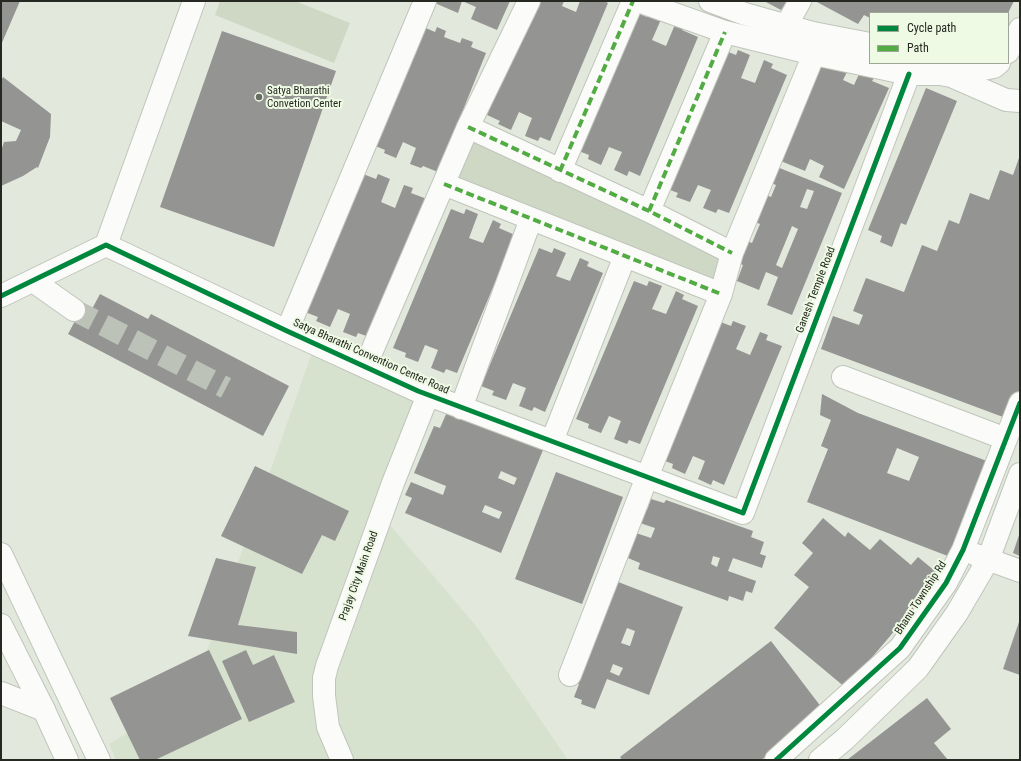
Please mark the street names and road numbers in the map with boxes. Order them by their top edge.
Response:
street label: Ganesh Temple Road [793,245,839,335]
street label: Satya Bharathi Convention Center Road [291,316,451,398]
street label: Prajay City Main Road [337,529,381,623]
street label: Bhanu Township Rd [892,559,950,637]

